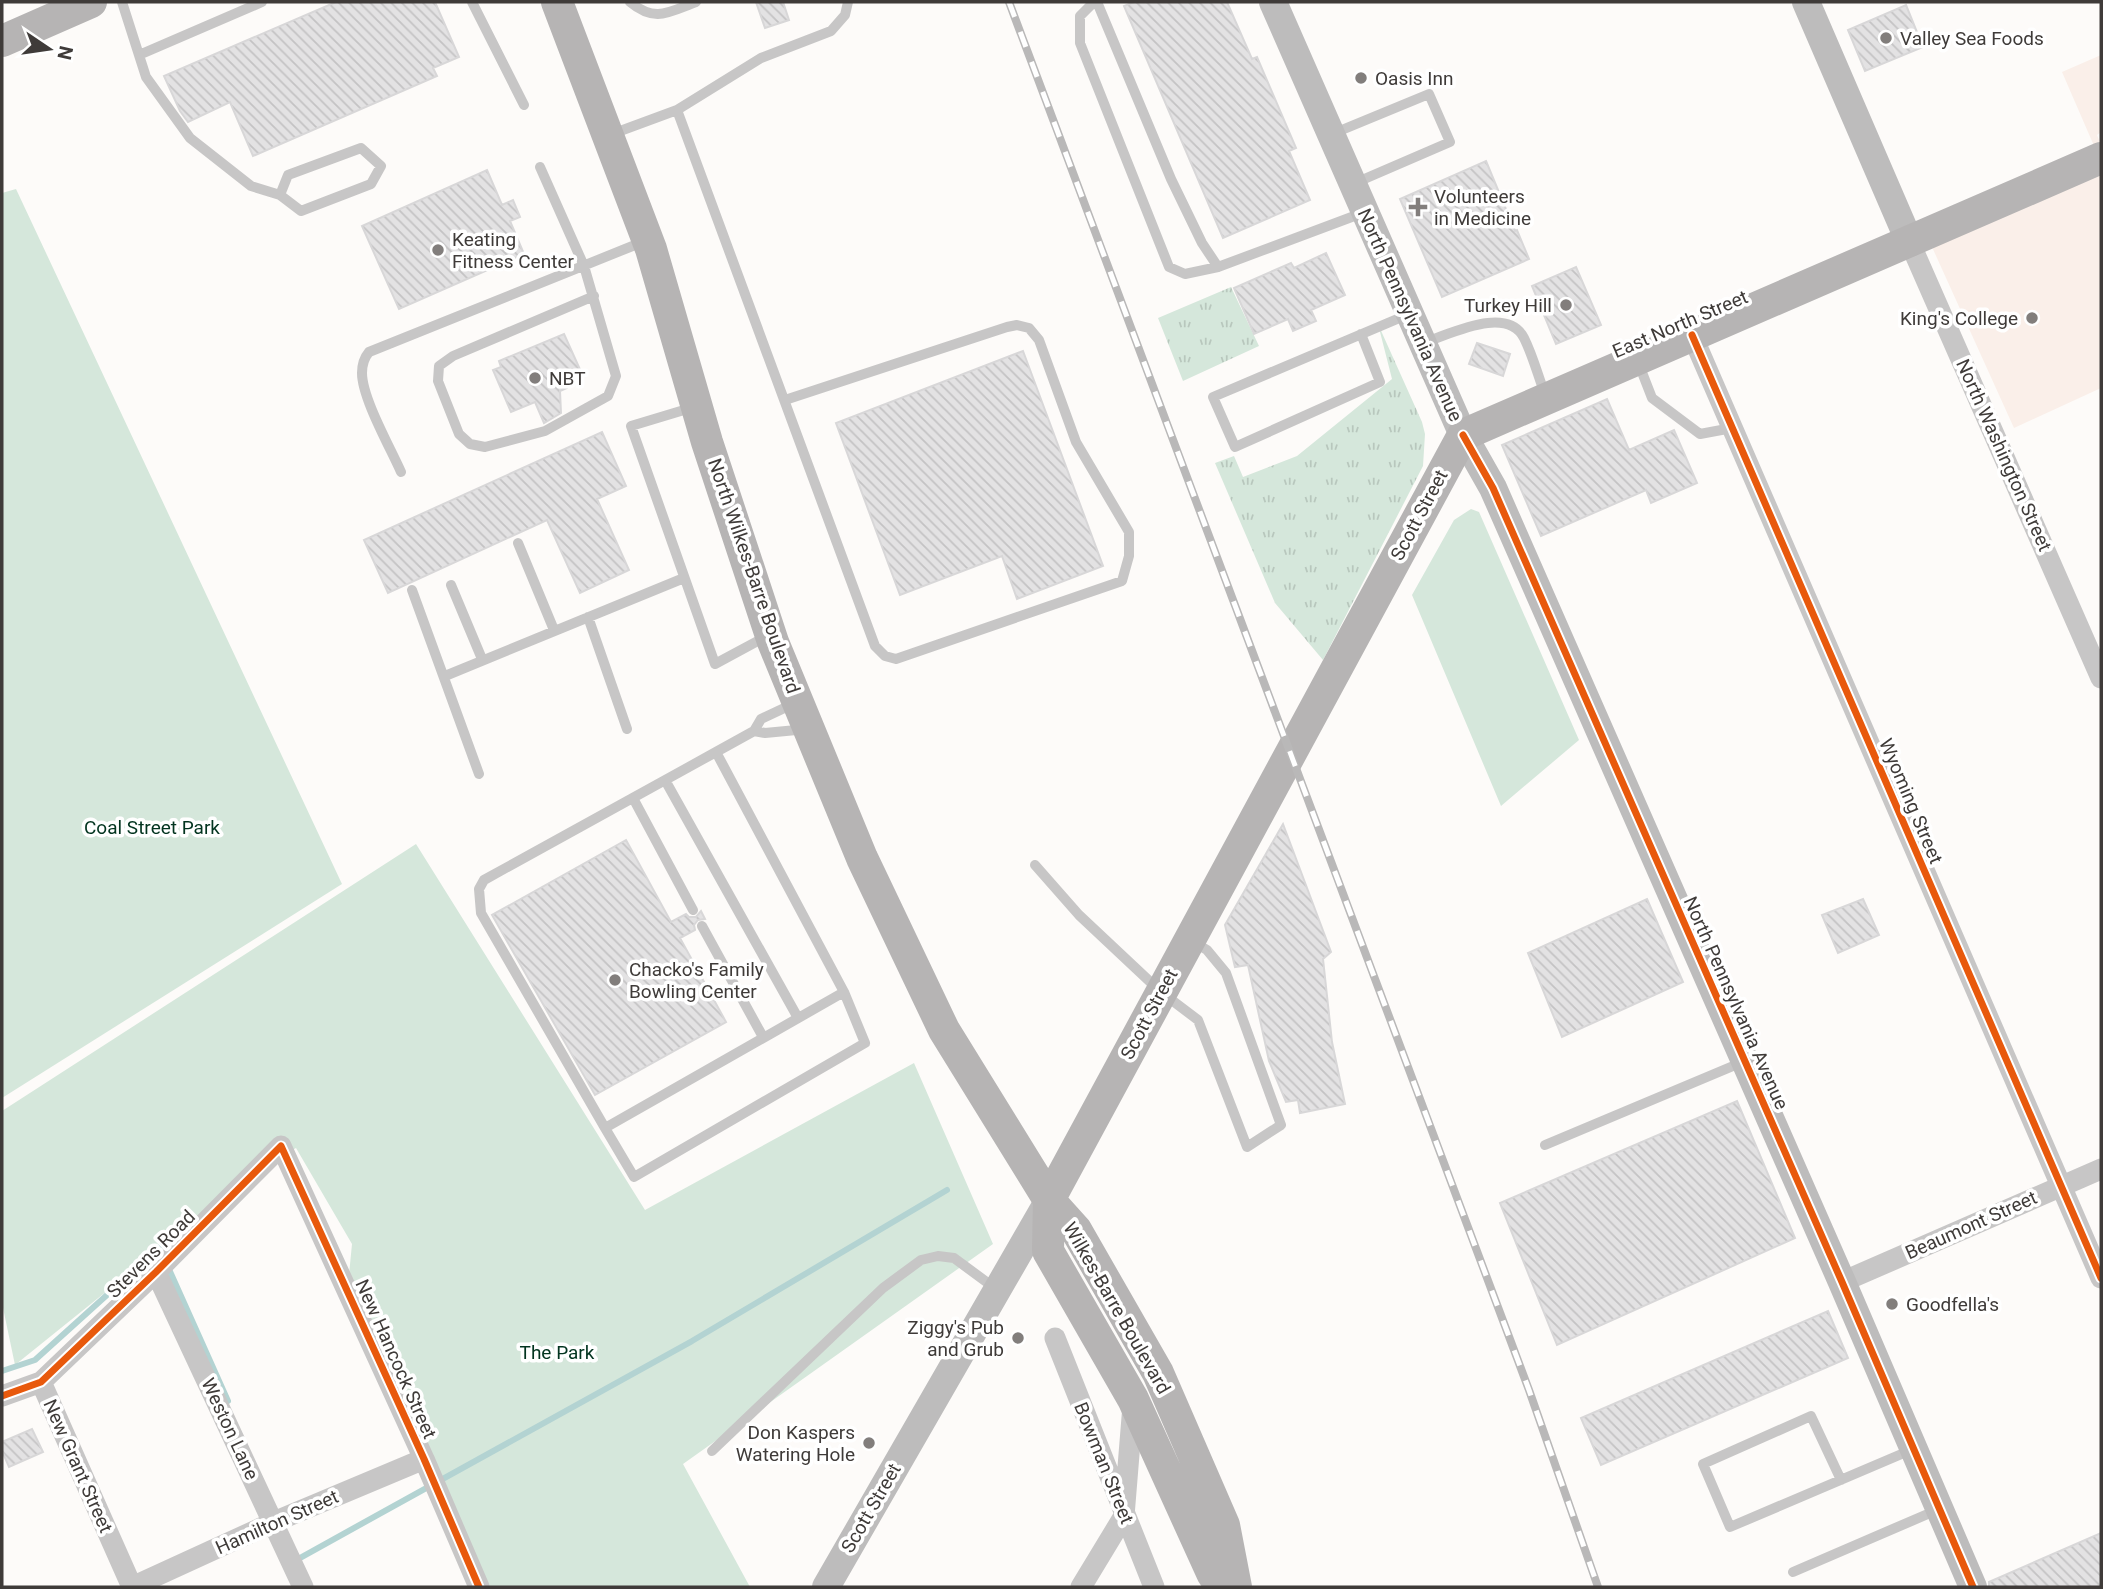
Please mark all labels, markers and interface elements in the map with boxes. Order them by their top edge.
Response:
north arrow [14,14,84,84]
place label: Valley Sea Foods [1900,27,2044,50]
marker: Valley Sea Foods [1878,30,1894,46]
text: N [52,44,78,62]
place label: Oasis Inn [1375,67,1454,90]
marker: Oasis Inn [1353,70,1369,86]
place label: Volunteers in Medicine [1434,185,1531,230]
marker: Volunteers in Medicine [1408,197,1428,217]
street label: North Pennsylvania Avenue [1353,205,1467,425]
place label: Keating Fitness Center [452,228,574,273]
marker: Keating Fitness Center [430,242,446,258]
street label: East North Street [1609,285,1751,363]
place label: Turkey Hill [1464,294,1552,317]
marker: Turkey Hill [1558,297,1574,313]
place label: King's College [1900,307,2018,330]
marker: King's College [2024,310,2040,326]
street label: North Washington Street [1951,355,2057,555]
place label: NBT [549,367,585,390]
marker: NBT [527,370,543,386]
street label: North Wilkes-Barre Boulevard [703,455,805,697]
street label: Scott Street [1386,466,1452,564]
street label: Wyoming Street [1874,735,1948,867]
park label: Coal Street Park [84,816,220,839]
street label: North Pennsylvania Avenue [1679,893,1793,1113]
place label: Chacko's Family Bowling Center [629,958,764,1003]
street label: Scott Street [1116,965,1182,1063]
marker: Chacko's Family Bowling Center [607,972,623,988]
street label: Beaumont Street [1902,1186,2040,1264]
street label: Stevens Road [102,1205,200,1303]
street label: Wilkes-Barre Boulevard [1058,1218,1176,1398]
street label: New Hancock Street [350,1276,442,1442]
place label: Goodfella's [1906,1293,1999,1316]
marker: Goodfella's [1884,1296,1900,1312]
place label: Ziggy's Pub and Grub [907,1316,1004,1361]
marker: Ziggy's Pub and Grub [1010,1330,1026,1346]
park label: The Park [520,1341,595,1364]
street label: Weston Lane [196,1374,264,1484]
street label: New Grant Street [38,1396,118,1536]
street label: Bowman Street [1069,1399,1139,1527]
place label: Don Kaspers Watering Hole [736,1421,855,1466]
marker: Don Kaspers Watering Hole [861,1435,877,1451]
street label: Scott Street [836,1459,906,1557]
street label: Hamilton Street [212,1485,342,1559]

